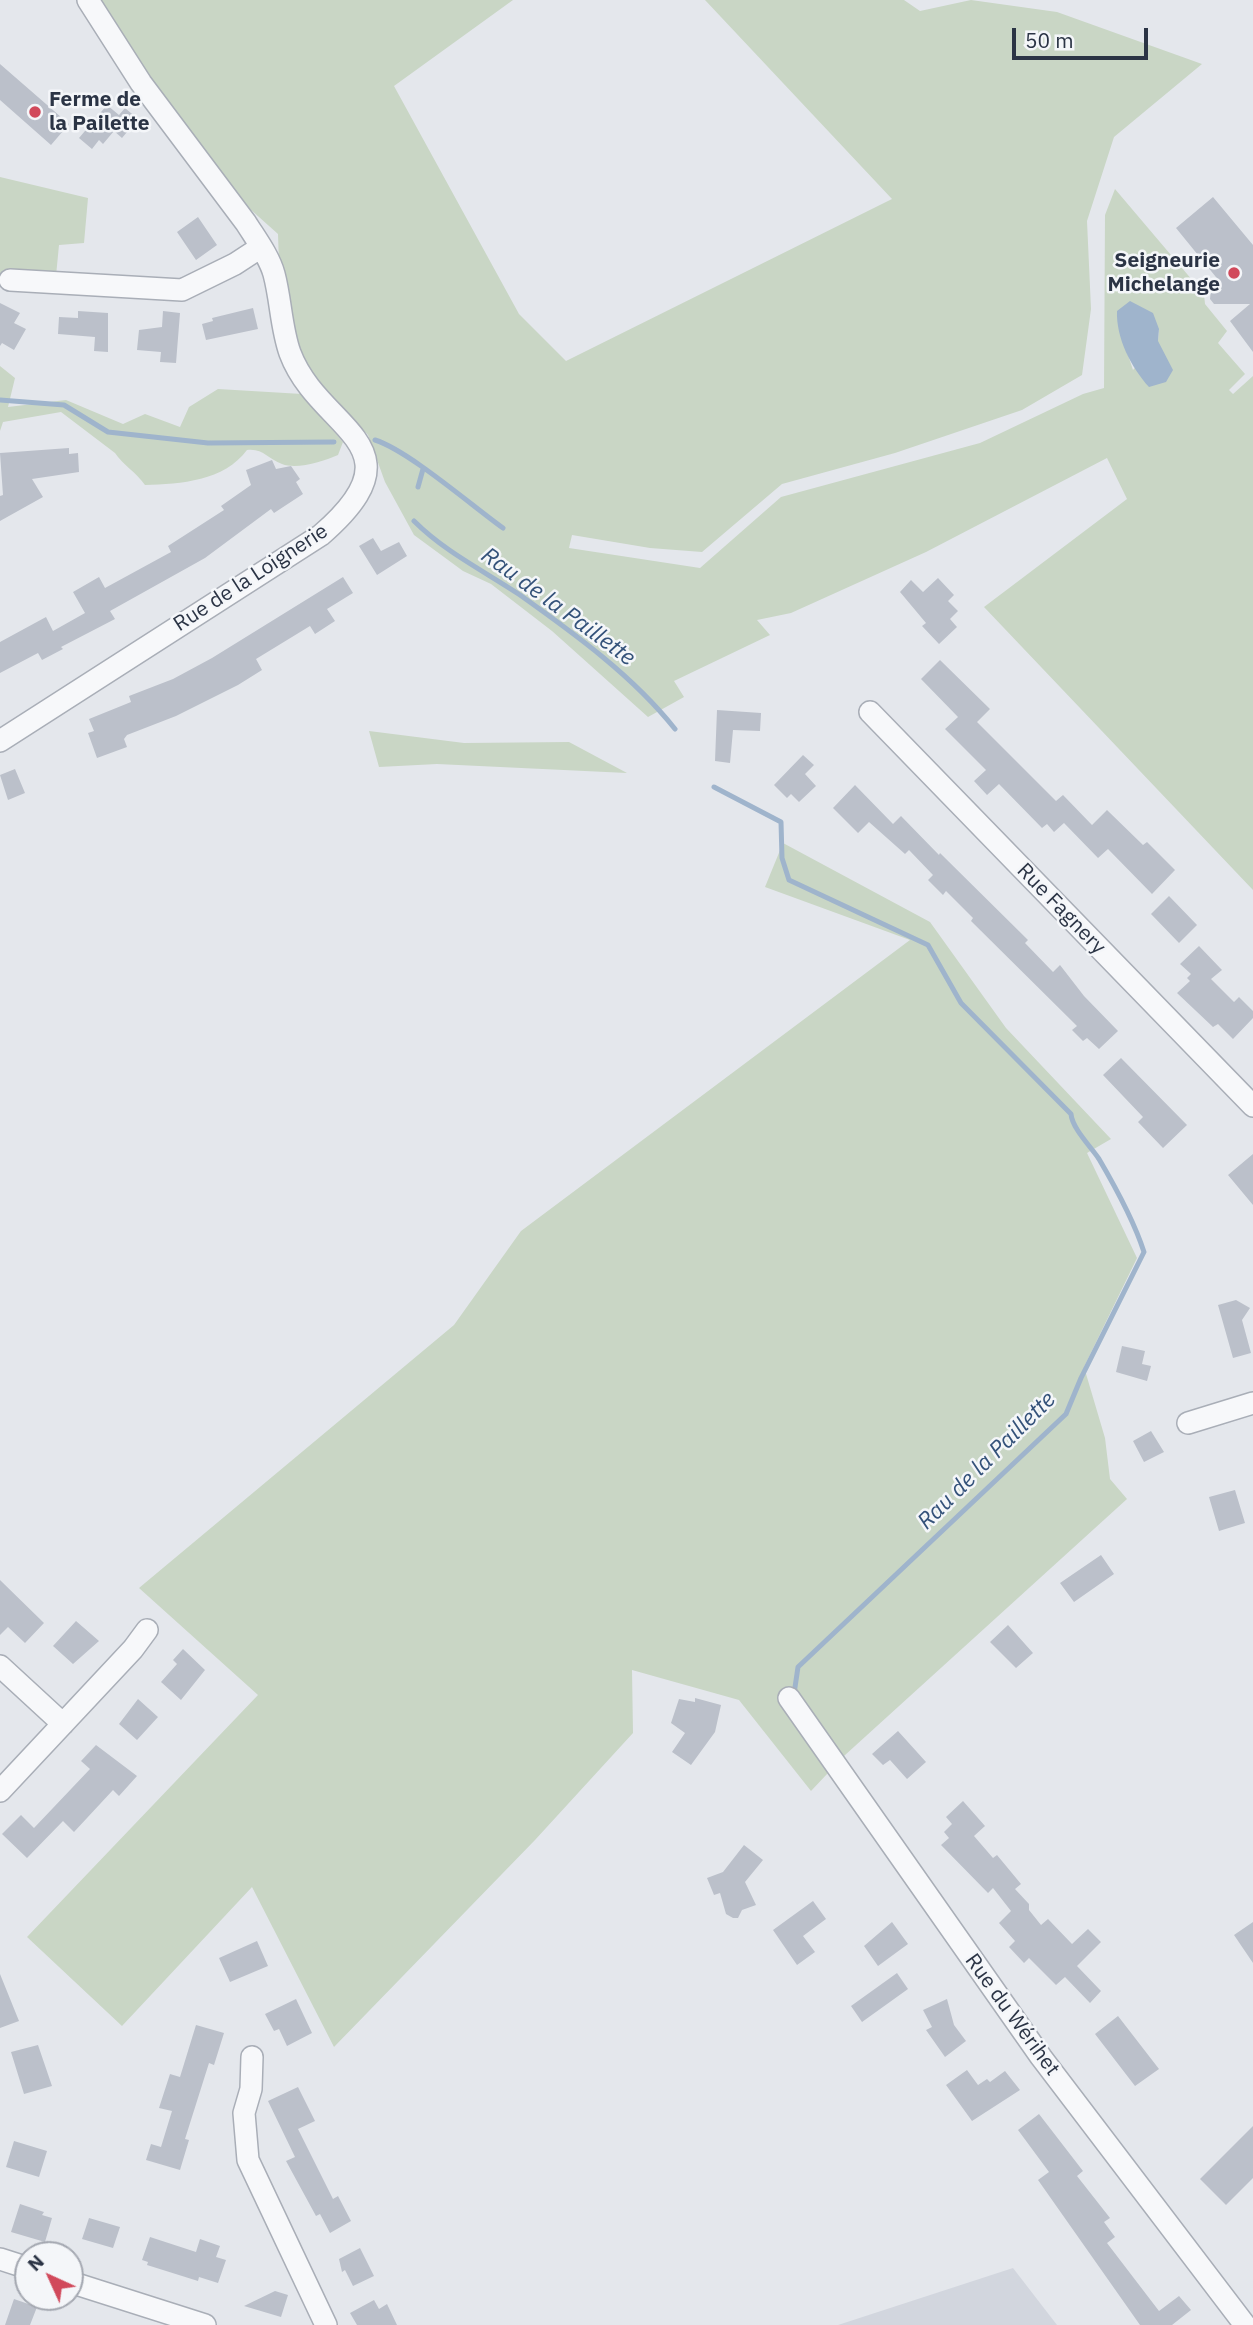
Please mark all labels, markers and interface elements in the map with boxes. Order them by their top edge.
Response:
scale bar [1015,14,1152,58]
text: 50 m [1025,26,1074,54]
place label: Ferme de la Pailette [49,87,150,137]
marker: Ferme de la Pailette [27,104,43,120]
place label: Seigneurie Michelange [1108,248,1220,298]
marker: Seigneurie Michelange [1226,265,1242,281]
street label: Rue de la Loignerie [169,519,333,637]
water label: Rau de la Paillette [476,542,640,672]
street label: Rue Fagnery [1011,858,1111,960]
water label: Rau de la Paillette [912,1386,1062,1536]
street label: Rue du Wérihet [959,1949,1065,2081]
north arrow [14,2241,84,2311]
text: N [22,2249,49,2276]

